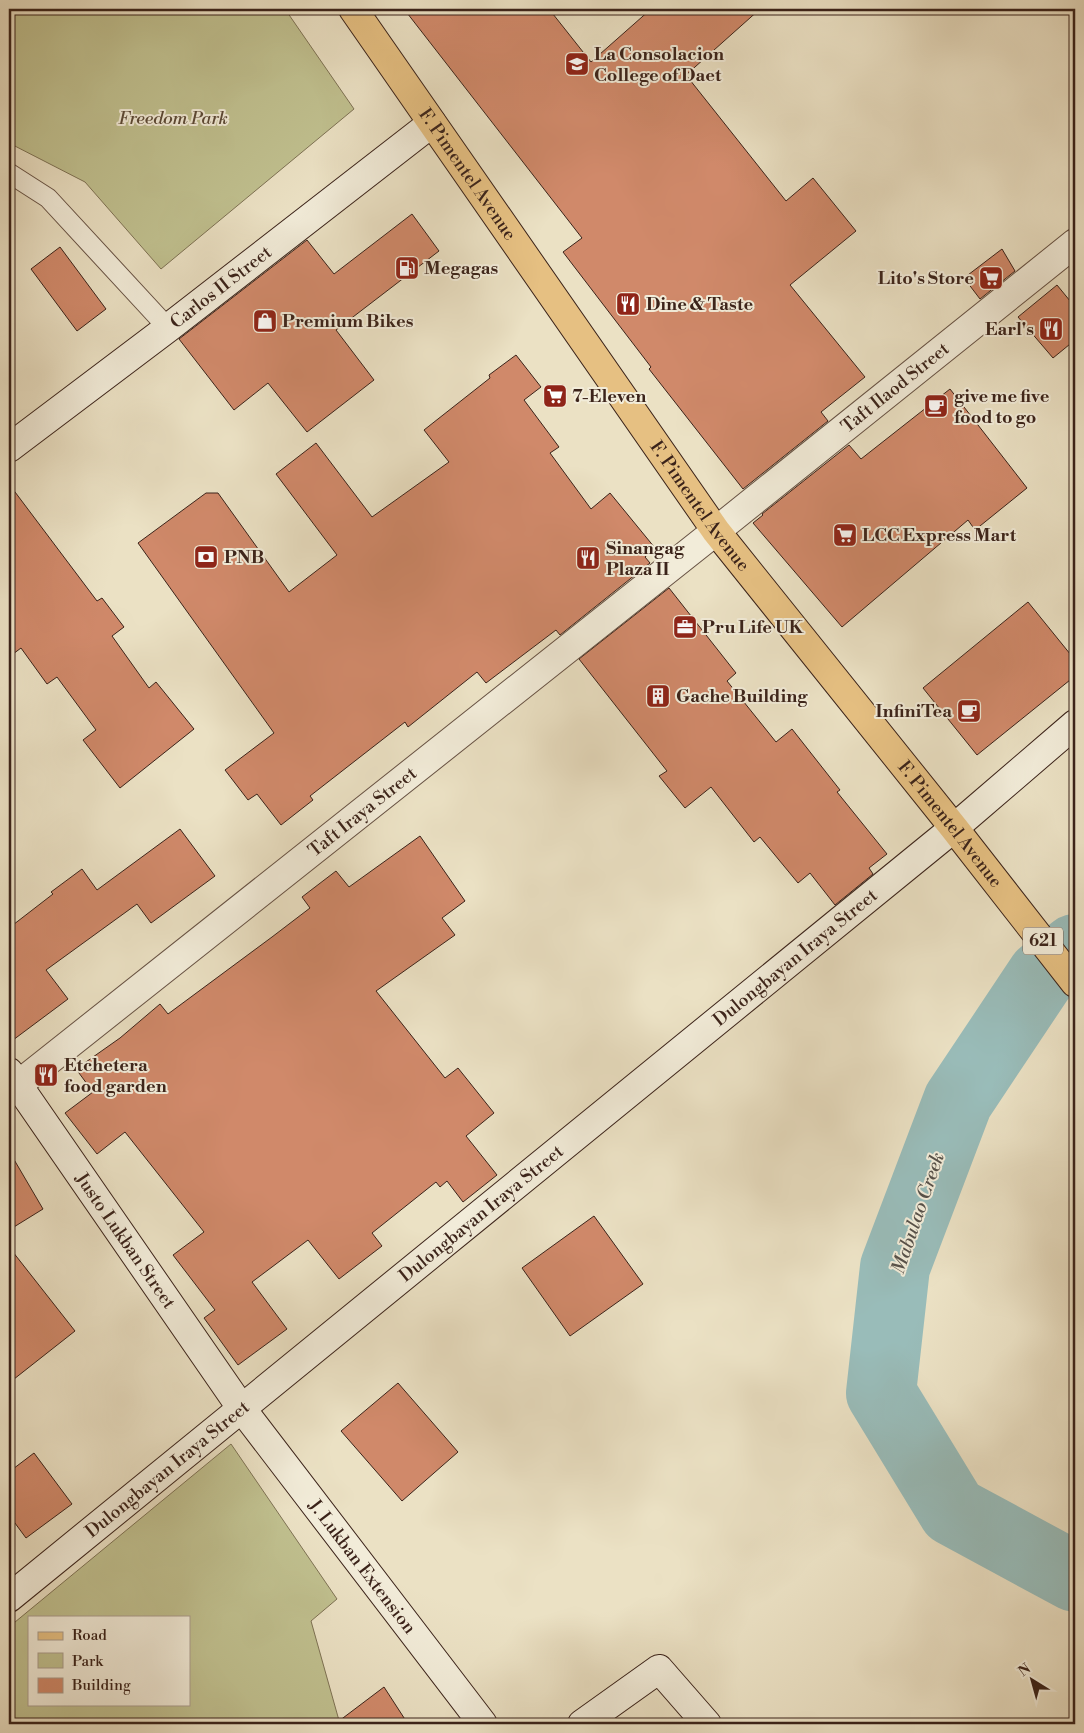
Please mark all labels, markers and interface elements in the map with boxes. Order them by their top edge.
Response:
place label: La Consolacion College of Daet [594,43,724,87]
school or university icon: La Consolacion College of Daet [564,51,590,77]
street label: F. Pimentel Avenue [414,103,522,245]
park label: Freedom Park [118,107,228,130]
street label: Carlos II Street [165,240,277,334]
fuel station icon: Megagas [394,255,420,281]
place label: Megagas [424,257,499,280]
supermarket icon: Lito's Store [978,265,1004,291]
place label: Lito's Store [878,267,974,290]
restaurant icon: Dine & Taste [615,291,641,317]
place label: Dine & Taste [646,293,753,316]
shop icon: Premium Bikes [252,308,278,334]
place label: Premium Bikes [282,310,414,333]
restaurant icon: Earl's [1038,316,1064,342]
place label: Earl's [985,318,1034,341]
street label: Taft Ilaod Street [836,337,954,438]
supermarket icon: 7-Eleven [542,383,568,409]
place label: 7-Eleven [572,385,646,408]
place label: give me five food to go [954,385,1050,429]
cafe icon: give me five food to go [923,393,949,419]
street label: F. Pimentel Avenue [645,436,755,576]
supermarket icon: LCC Express Mart [832,522,858,548]
place label: LCC Express Mart [862,524,1017,547]
place label: Sinangag Plaza II [606,537,685,581]
bank icon: PNB [193,544,219,570]
restaurant icon: Sinangag Plaza II [575,545,601,571]
place label: PNB [224,546,264,569]
office icon: Pru Life UK [672,614,698,640]
place label: Pru Life UK [702,616,804,639]
building icon: Gache Building [645,683,671,709]
place label: Gache Building [676,685,808,708]
cafe icon: InfiniTea [956,698,982,724]
place label: InfiniTea [876,700,952,723]
street label: F. Pimentel Avenue [893,756,1008,892]
street label: Taft Iraya Street [303,761,422,862]
street label: Dulongbayan Iraya Street [708,883,882,1031]
road number: 621 [1023,928,1063,954]
place label: Etchetera food garden [64,1054,167,1098]
restaurant icon: Etchetera food garden [33,1062,59,1088]
street label: Dulongbayan Iraya Street [394,1139,568,1287]
water label: Mabulao Creek [886,1149,950,1277]
street label: Justo Lukban Street [70,1167,181,1314]
street label: Dulongbayan Iraya Street [80,1395,254,1543]
street label: J. Lukban Extension [303,1494,421,1639]
legend [28,1616,190,1706]
text: Road [72,1626,107,1645]
text: Park [72,1652,104,1671]
north arrow [1006,1656,1056,1706]
text: N [1015,1660,1035,1681]
text: Building [71,1676,131,1695]

